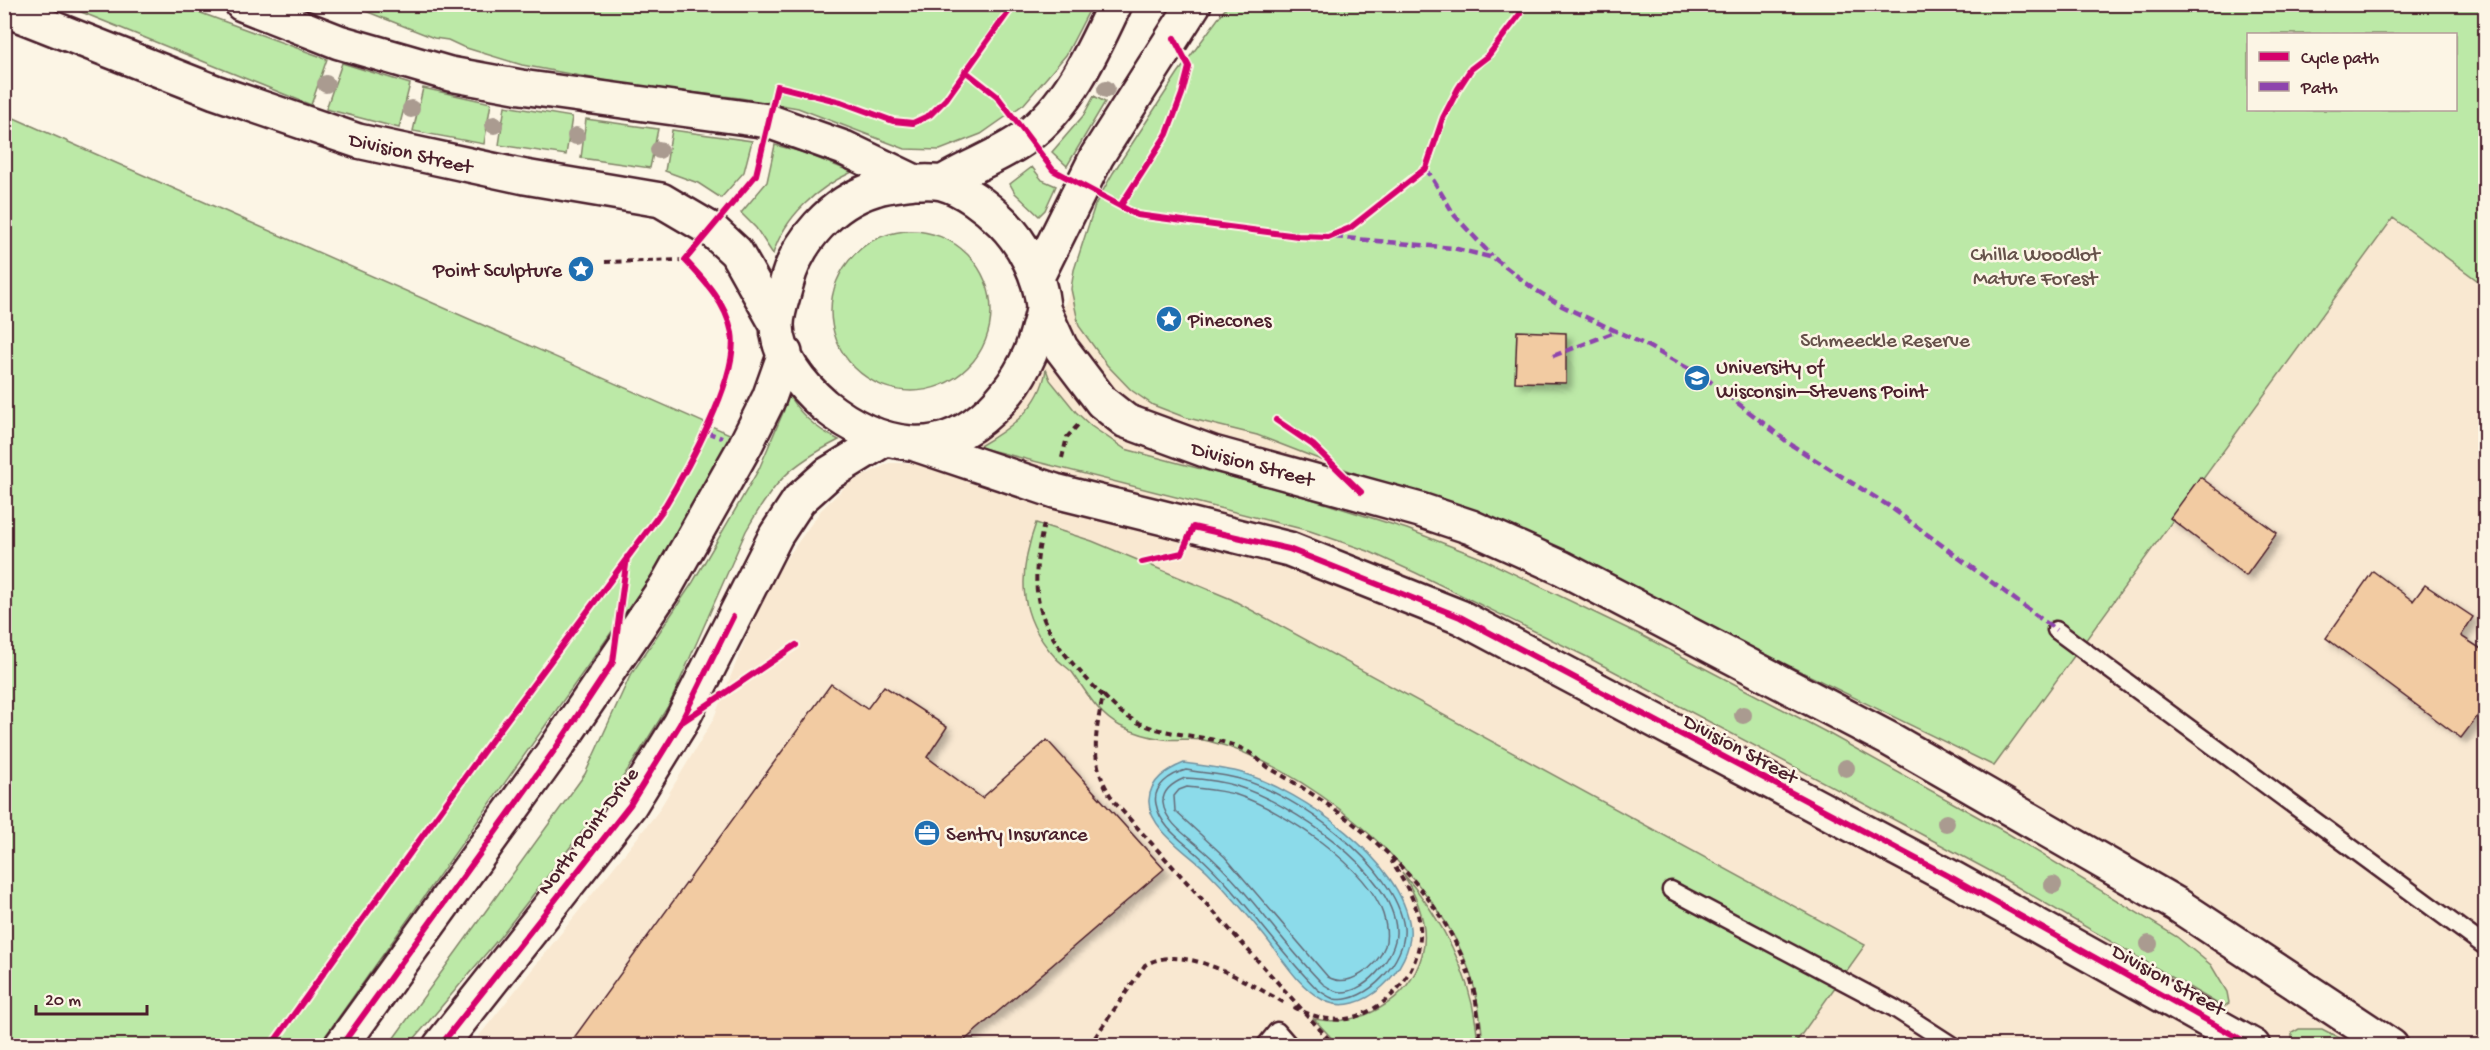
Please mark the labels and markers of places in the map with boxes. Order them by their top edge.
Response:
place icon: Point Sculpture [566,254,596,284]
place label: Point Sculpture [432,260,563,285]
place icon: Pinecones [1154,304,1184,334]
place label: Pinecones [1187,310,1273,335]
place label: University of Wisconsin–Stevens Point [1716,357,1929,406]
school or university icon: University of Wisconsin–Stevens Point [1682,363,1712,393]
office icon: Sentry Insurance [912,818,942,848]
place label: Sentry Insurance [946,824,1089,849]

